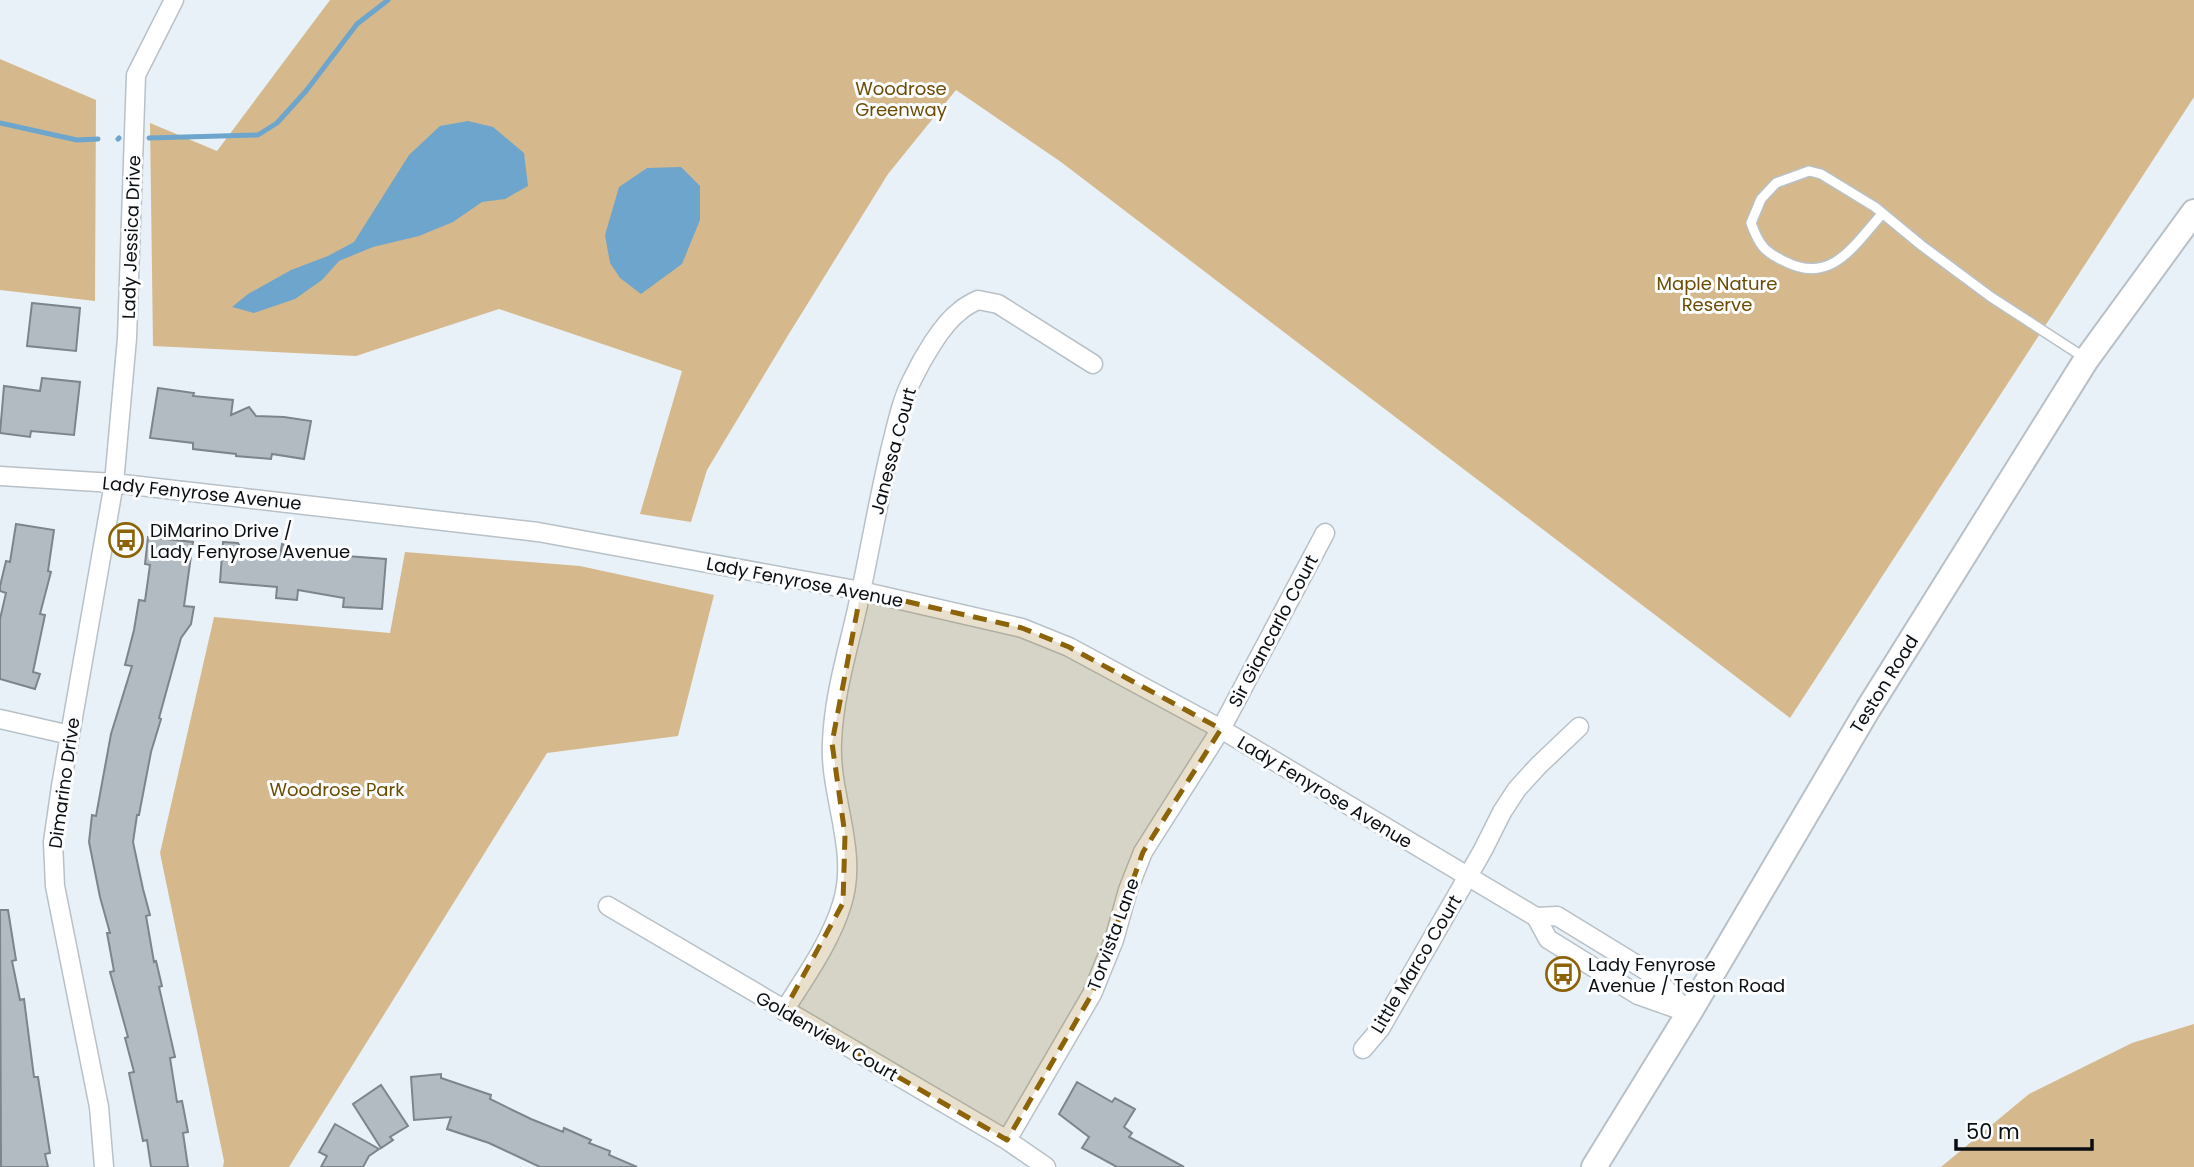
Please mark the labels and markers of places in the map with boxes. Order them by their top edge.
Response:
place label: DiMarino Drive / Lady Fenyrose Avenue [150,518,350,564]
bus stop icon: DiMarino Drive / Lady Fenyrose Avenue [107,521,145,559]
place label: Lady Fenyrose Avenue / Teston Road [1588,952,1785,998]
bus stop icon: Lady Fenyrose Avenue / Teston Road [1544,955,1582,993]

